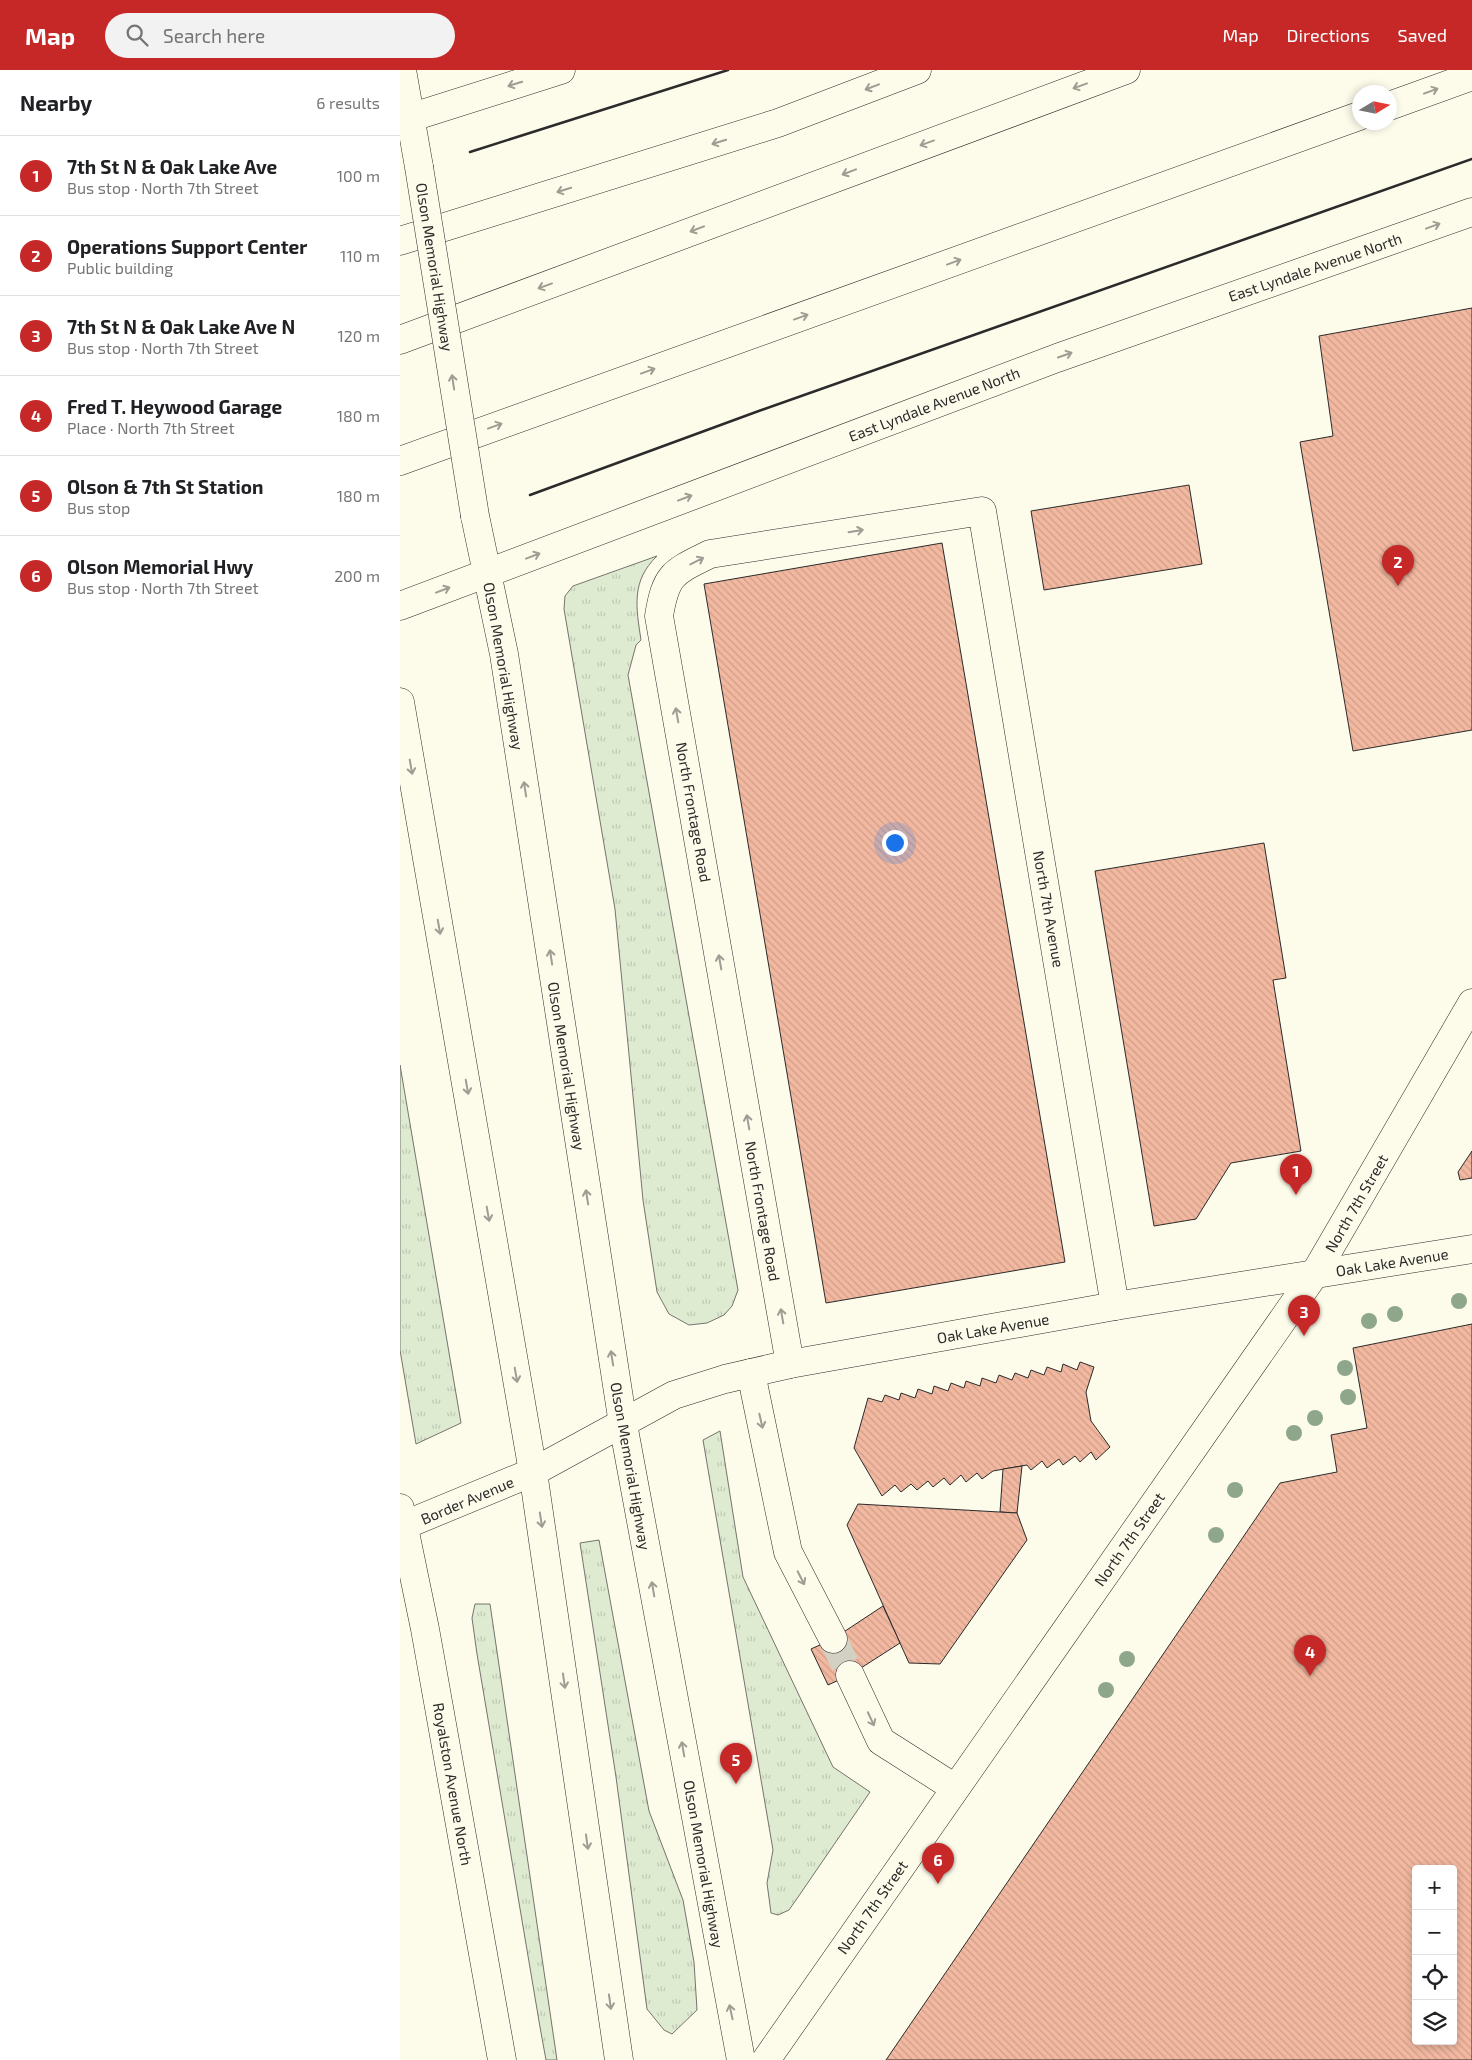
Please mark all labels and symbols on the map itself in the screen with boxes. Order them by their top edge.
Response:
one-way arrow [507,80,523,90]
one-way arrow [1072,82,1088,91]
one-way arrow [865,83,880,92]
north arrow [1352,85,1397,130]
one-way arrow [1423,86,1438,95]
one-way arrow [711,137,727,147]
one-way arrow [920,139,935,148]
one-way arrow [842,168,857,177]
street label: Olson Memorial Highway [413,182,457,353]
one-way arrow [556,185,572,195]
one-way arrow [1424,221,1440,230]
one-way arrow [690,225,705,234]
street label: East Lyndale Avenue North [1226,229,1404,305]
one-way arrow [946,257,961,266]
one-way arrow [538,282,553,291]
one-way arrow [793,311,809,321]
one-way arrow [1056,350,1072,359]
street label: East Lyndale Avenue North [846,363,1022,445]
one-way arrow [640,366,655,375]
one-way arrow [448,374,458,390]
one-way arrow [487,421,502,430]
one-way arrow [677,493,692,502]
one-way arrow [847,526,863,536]
pin: 2 [1382,545,1414,586]
one-way arrow [524,551,540,560]
one-way arrow [689,556,704,566]
street label: Olson Memorial Highway [480,581,528,751]
one-way arrow [436,584,451,593]
one-way arrow [671,708,681,724]
street label: North Frontage Road [673,741,715,883]
one-way arrow [407,759,417,775]
one-way arrow [520,782,530,798]
your location [882,830,908,856]
street label: North 7th Avenue [1030,849,1068,969]
one-way arrow [434,919,444,935]
one-way arrow [545,950,555,966]
one-way arrow [714,954,724,970]
street label: Olson Memorial Highway [545,981,589,1152]
one-way arrow [462,1079,472,1095]
one-way arrow [742,1114,752,1130]
street label: North Frontage Road [742,1140,784,1282]
street label: North 7th Street [1321,1151,1391,1255]
pin: 1 [1280,1154,1312,1195]
one-way arrow [582,1190,592,1206]
one-way arrow [484,1206,494,1222]
street label: Oak Lake Avenue [1334,1244,1450,1280]
pin: 3 [1288,1295,1320,1336]
one-way arrow [776,1309,786,1325]
street label: Oak Lake Avenue [935,1309,1051,1347]
one-way arrow [607,1350,617,1366]
one-way arrow [511,1366,521,1382]
street label: Olson Memorial Highway [607,1381,655,1551]
one-way arrow [757,1413,766,1429]
street label: Border Avenue [418,1472,516,1528]
street label: North 7th Street [1090,1489,1168,1589]
one-way arrow [536,1512,546,1528]
one-way arrow [796,1570,806,1585]
one-way arrow [648,1582,658,1598]
pin: 4 [1294,1635,1326,1676]
one-way arrow [560,1672,570,1688]
street label: Royalston Avenue North [430,1701,476,1867]
one-way arrow [866,1712,876,1727]
one-way arrow [677,1742,687,1758]
pin: 5 [720,1743,752,1784]
street label: Olson Memorial Highway [680,1779,728,1949]
one-way arrow [583,1833,593,1849]
pin: 6 [922,1843,954,1884]
street label: North 7th Street [833,1857,911,1957]
one-way arrow [606,1994,616,2010]
one-way arrow [726,2005,736,2021]

